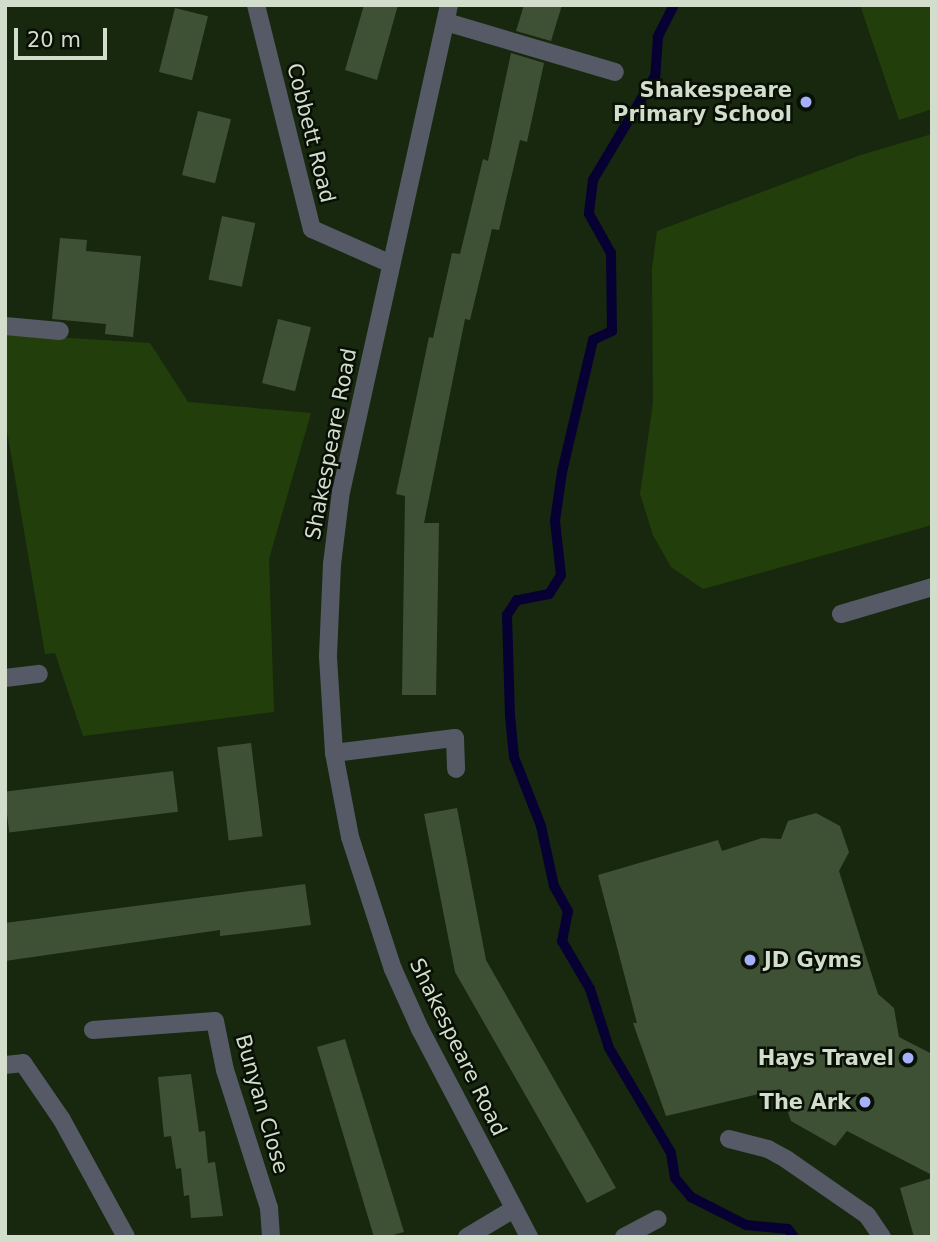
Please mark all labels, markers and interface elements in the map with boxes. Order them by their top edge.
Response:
scale bar [18,14,110,58]
text: 20 m [27,28,81,52]
street label: Cobbett Road [281,61,341,205]
place label: Shakespeare Primary School [613,77,792,127]
marker: Shakespeare Primary School [798,94,814,110]
street label: Shakespeare Road [300,346,362,542]
place label: JD Gyms [764,947,862,973]
marker: JD Gyms [742,952,758,968]
street label: Shakespeare Road [404,954,512,1140]
street label: Bunyan Close [230,1032,294,1176]
place label: Hays Travel [758,1045,894,1071]
marker: Hays Travel [900,1050,916,1066]
place label: The Ark [760,1089,851,1115]
marker: The Ark [857,1094,873,1110]

